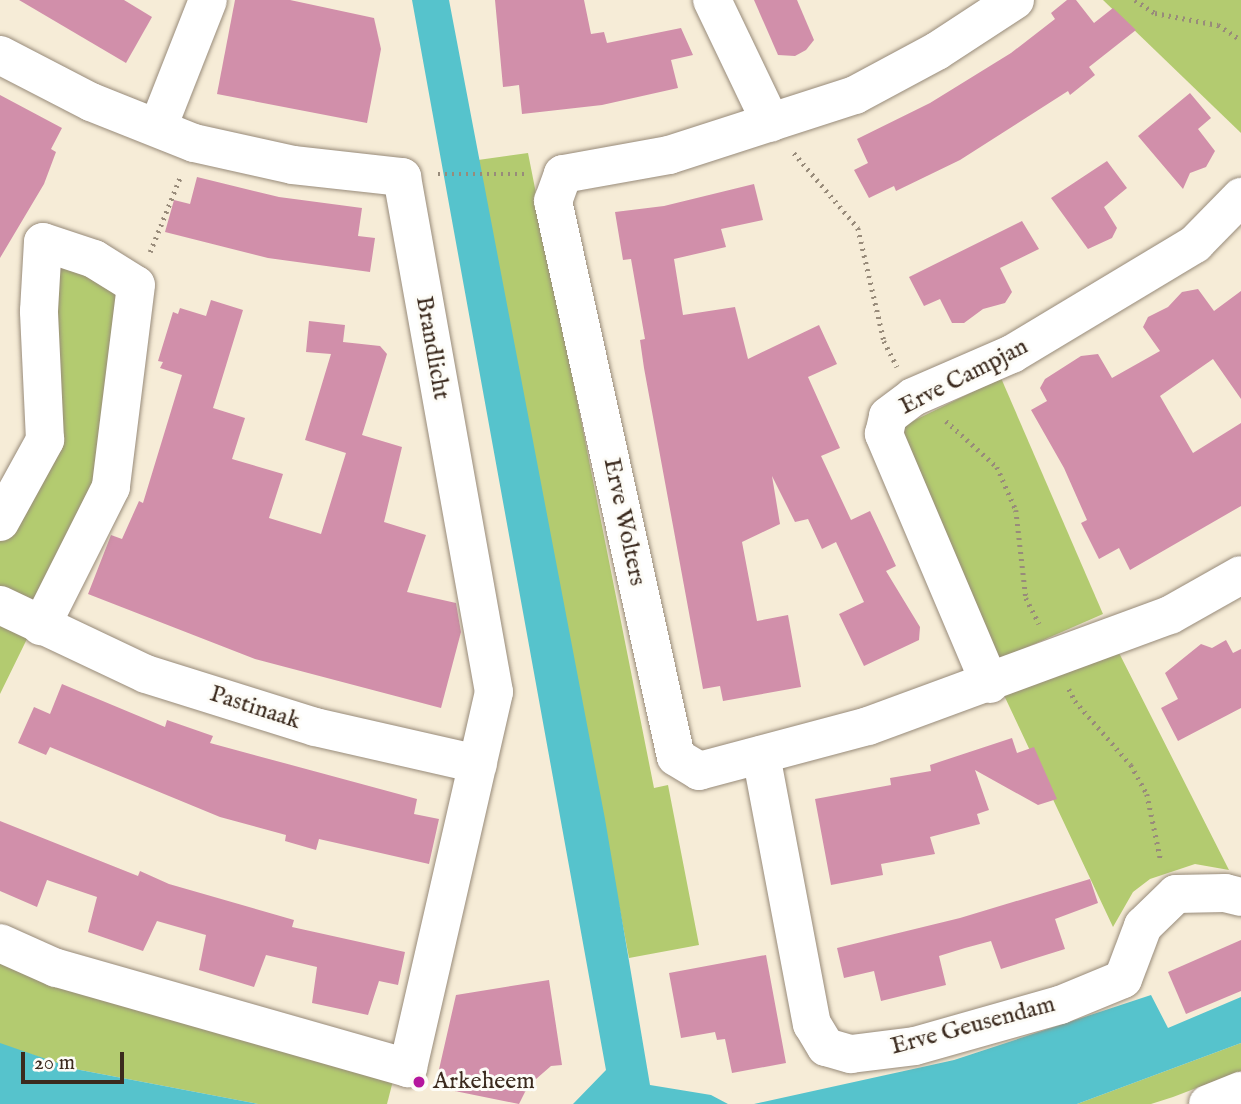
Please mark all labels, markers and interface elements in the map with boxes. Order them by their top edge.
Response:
street label: Brandlicht [409,294,455,402]
street label: Erve Campjan [895,332,1033,422]
street label: Erve Wolters [596,456,652,588]
street label: Pastinaak [206,680,304,736]
street label: Erve Geusendam [888,990,1058,1062]
scale bar [24,1038,128,1082]
text: 20 m [34,1050,75,1077]
place label: Arkeheem [433,1068,535,1096]
marker: Arkeheem [411,1074,427,1090]

